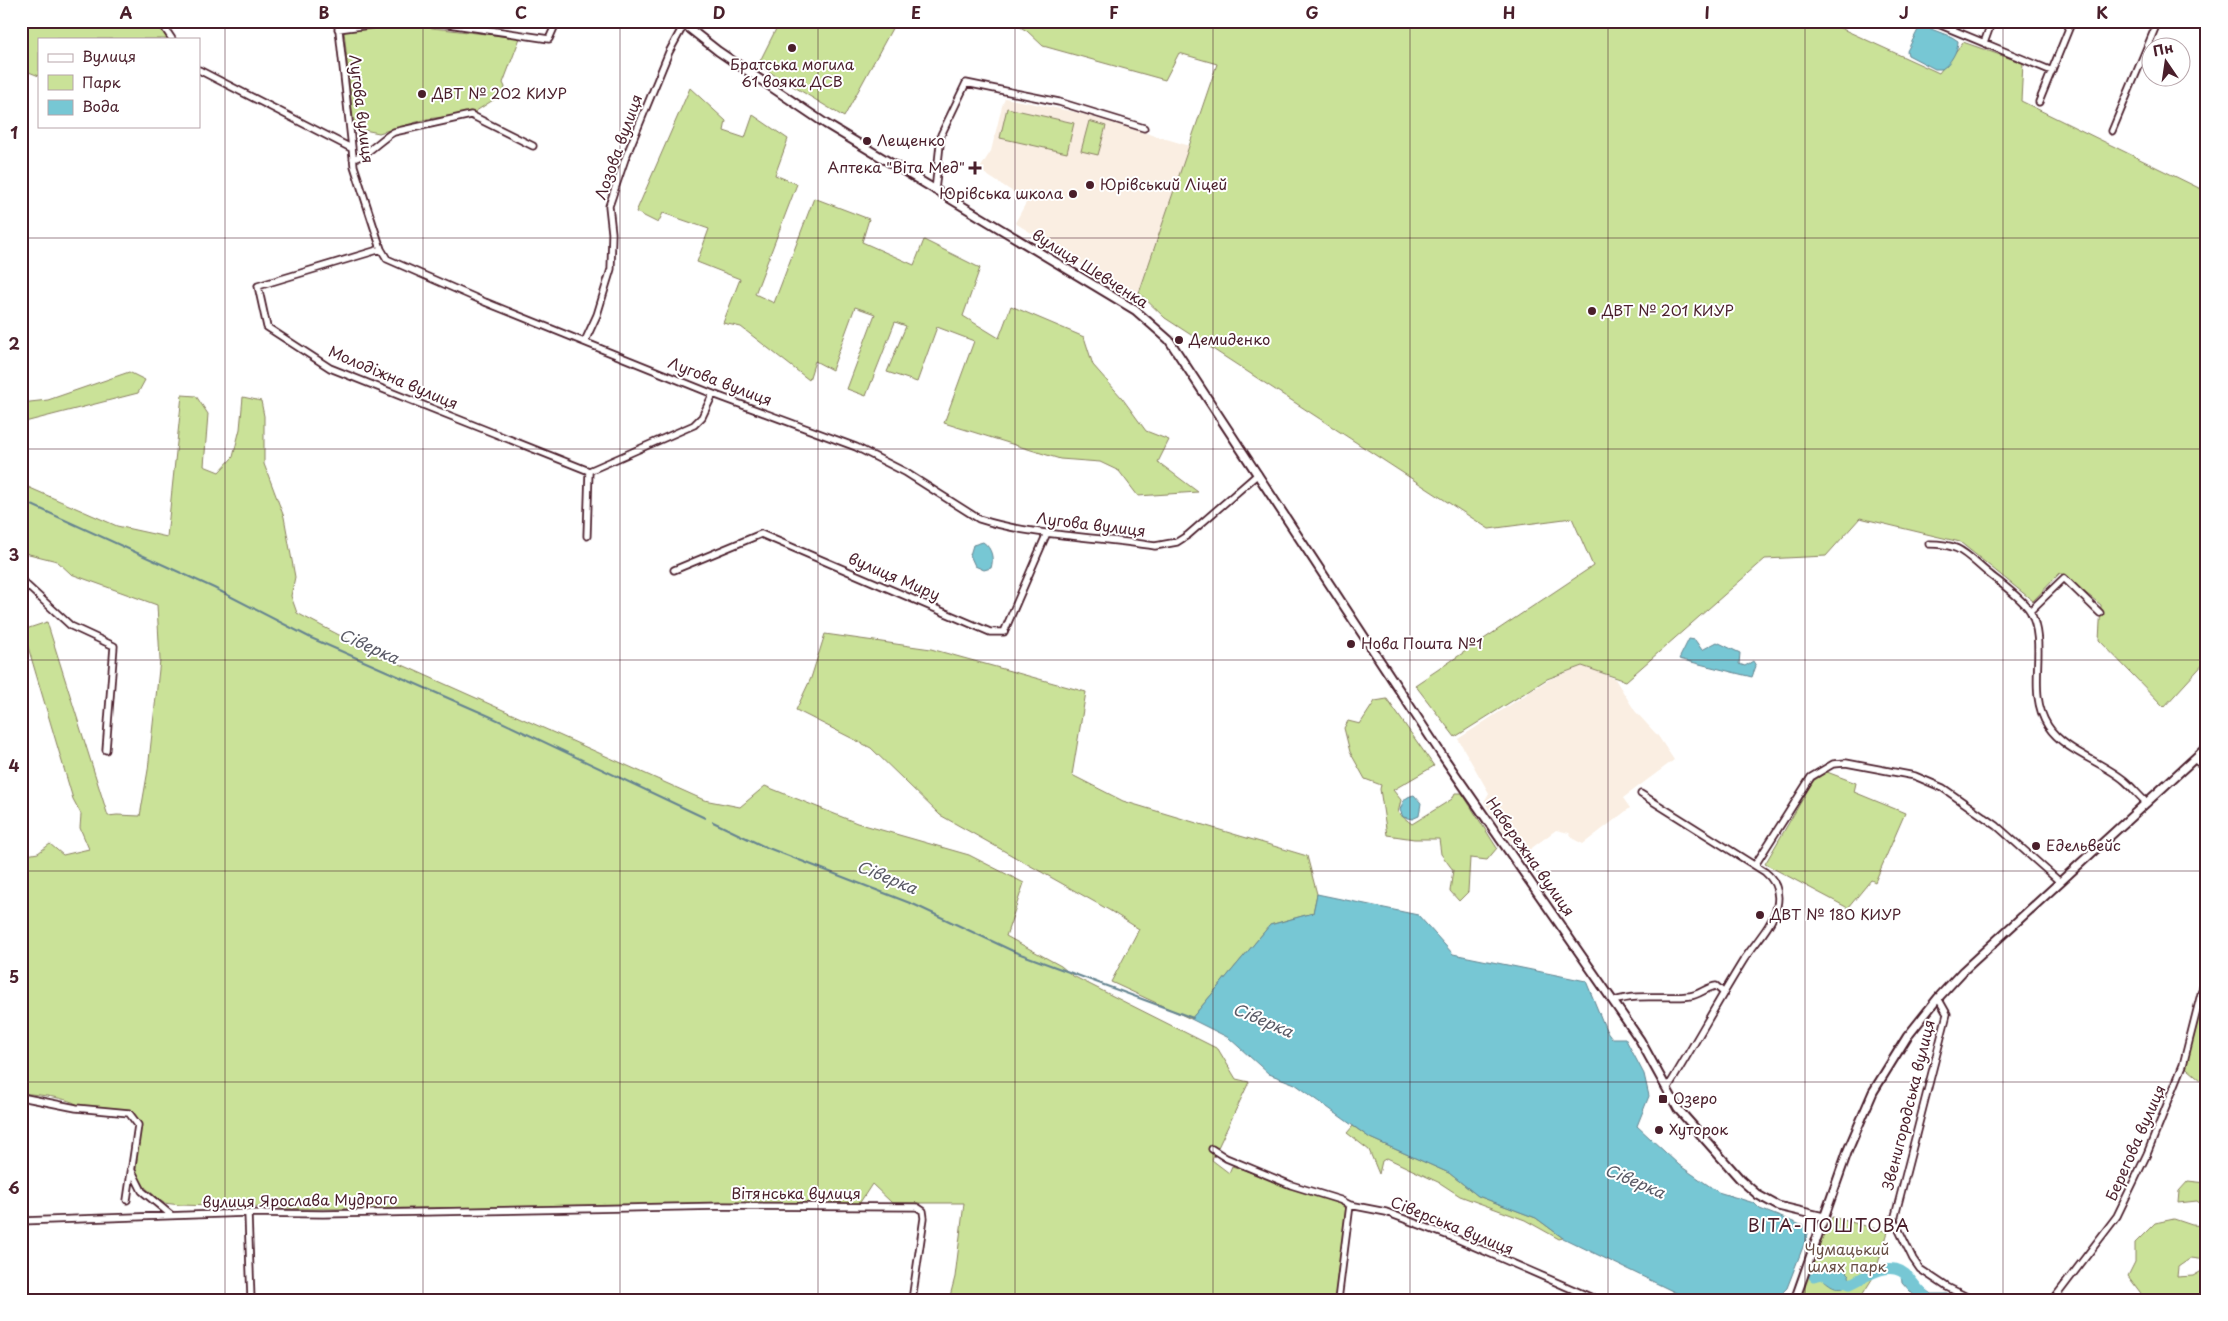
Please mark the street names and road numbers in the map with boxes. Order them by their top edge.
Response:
street label: Лугова вулиця [344,53,381,165]
street label: Лозова вулиця [588,91,647,202]
street label: вулиця Шевченка [1028,223,1154,313]
street label: Молодіжна вулиця [325,339,462,414]
street label: Лугова вулиця [665,350,776,411]
street label: Лугова вулиця [1035,505,1147,542]
street label: вулиця Миру [845,546,944,605]
street label: Набережна вулиця [1481,792,1581,921]
street label: Звенигородська вулиця [1875,1017,1940,1192]
street label: Берегова вулиця [2099,1081,2171,1204]
street label: Вітянська вулиця [731,1181,861,1204]
street label: вулиця Ярослава Мудрого [202,1186,398,1213]
street label: Сіверська вулиця [1387,1189,1518,1260]

